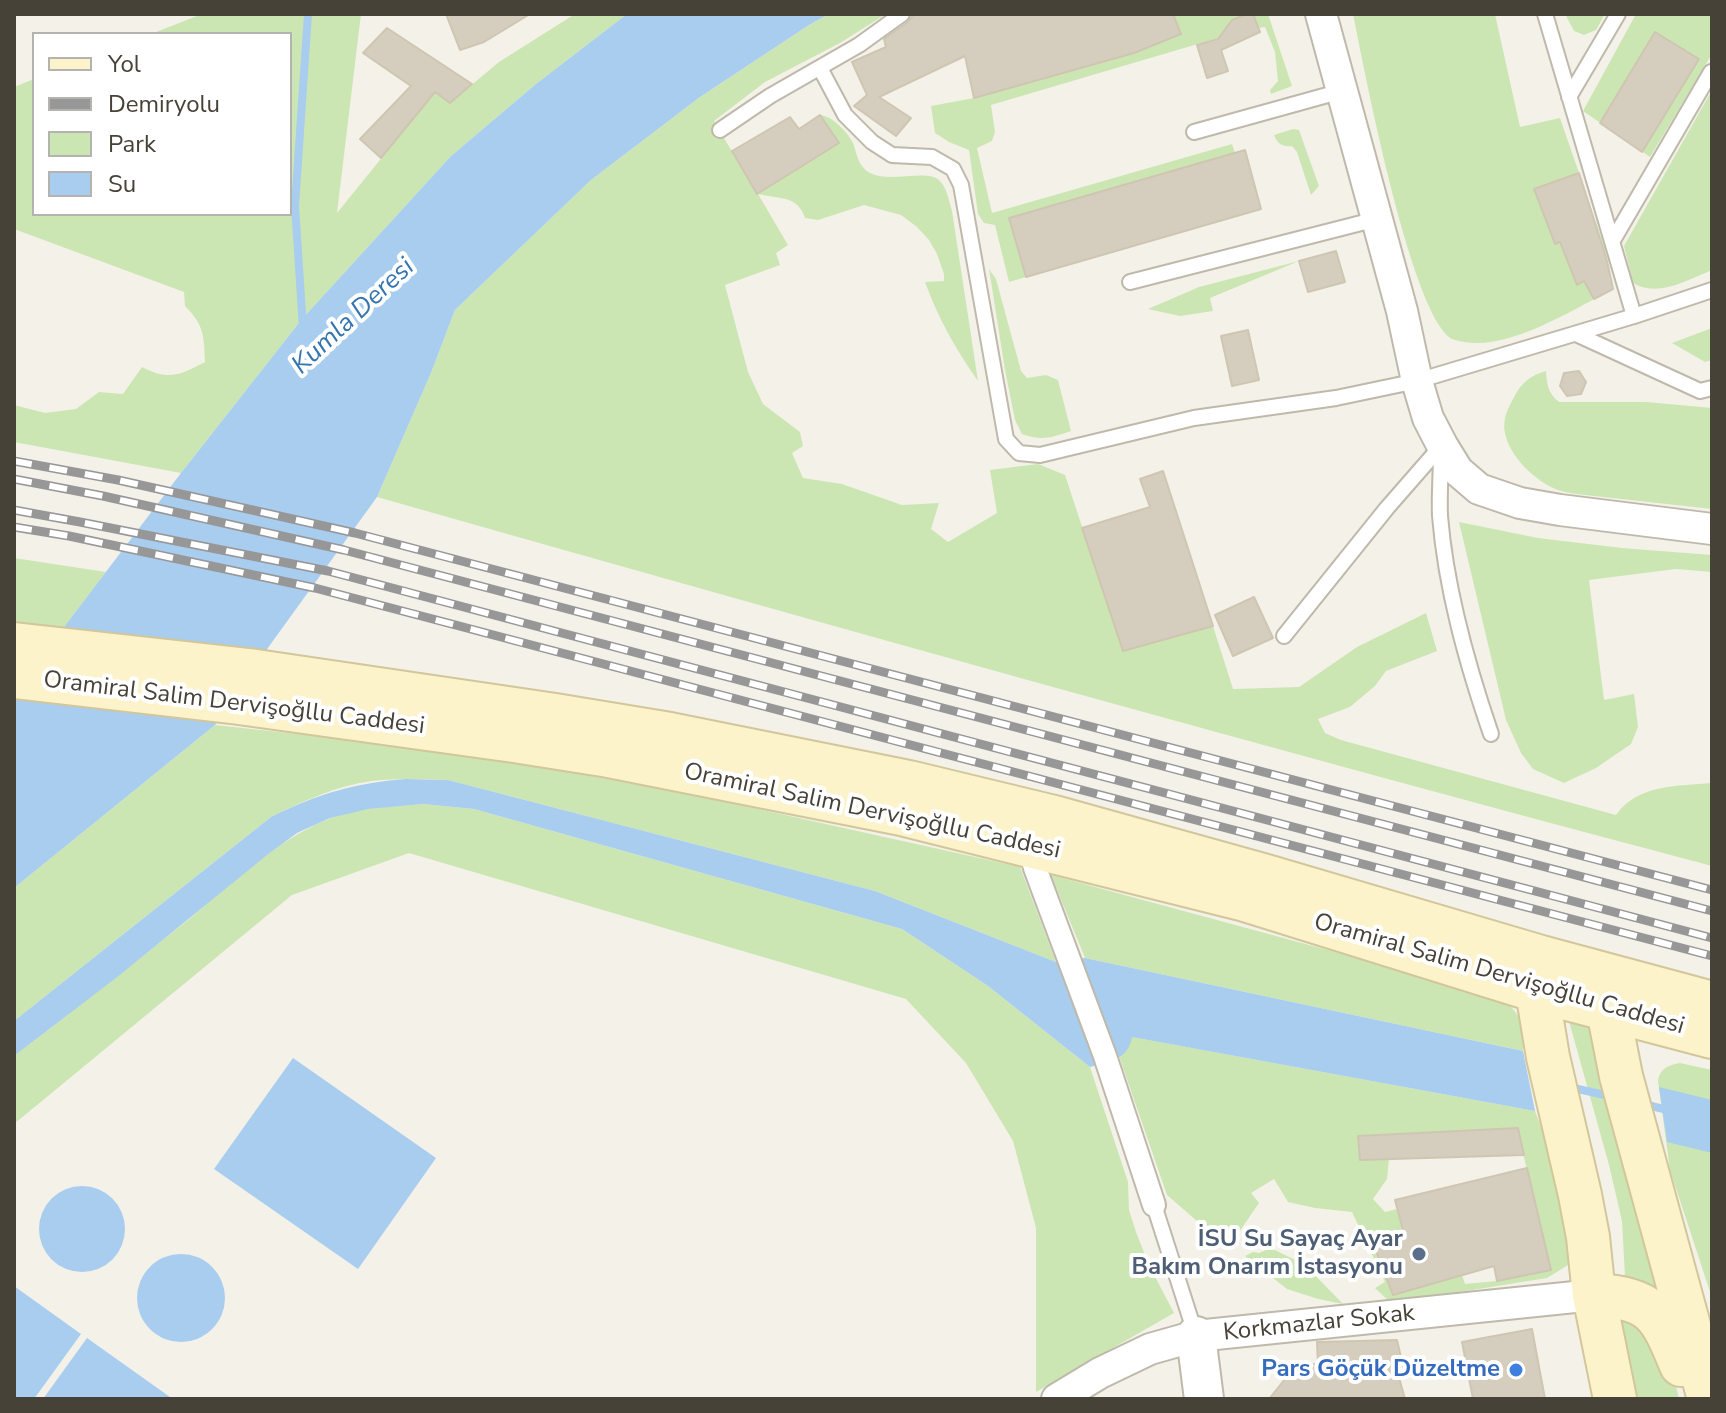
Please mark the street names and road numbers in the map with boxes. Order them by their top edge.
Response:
street label: Oramiral Salim Dervişoğllu Caddesi [42,666,426,742]
street label: Oramiral Salim Dervişoğllu Caddesi [681,758,1063,866]
street label: Oramiral Salim Dervişoğllu Caddesi [1310,908,1688,1042]
street label: Korkmazlar Sokak [1222,1300,1416,1348]

